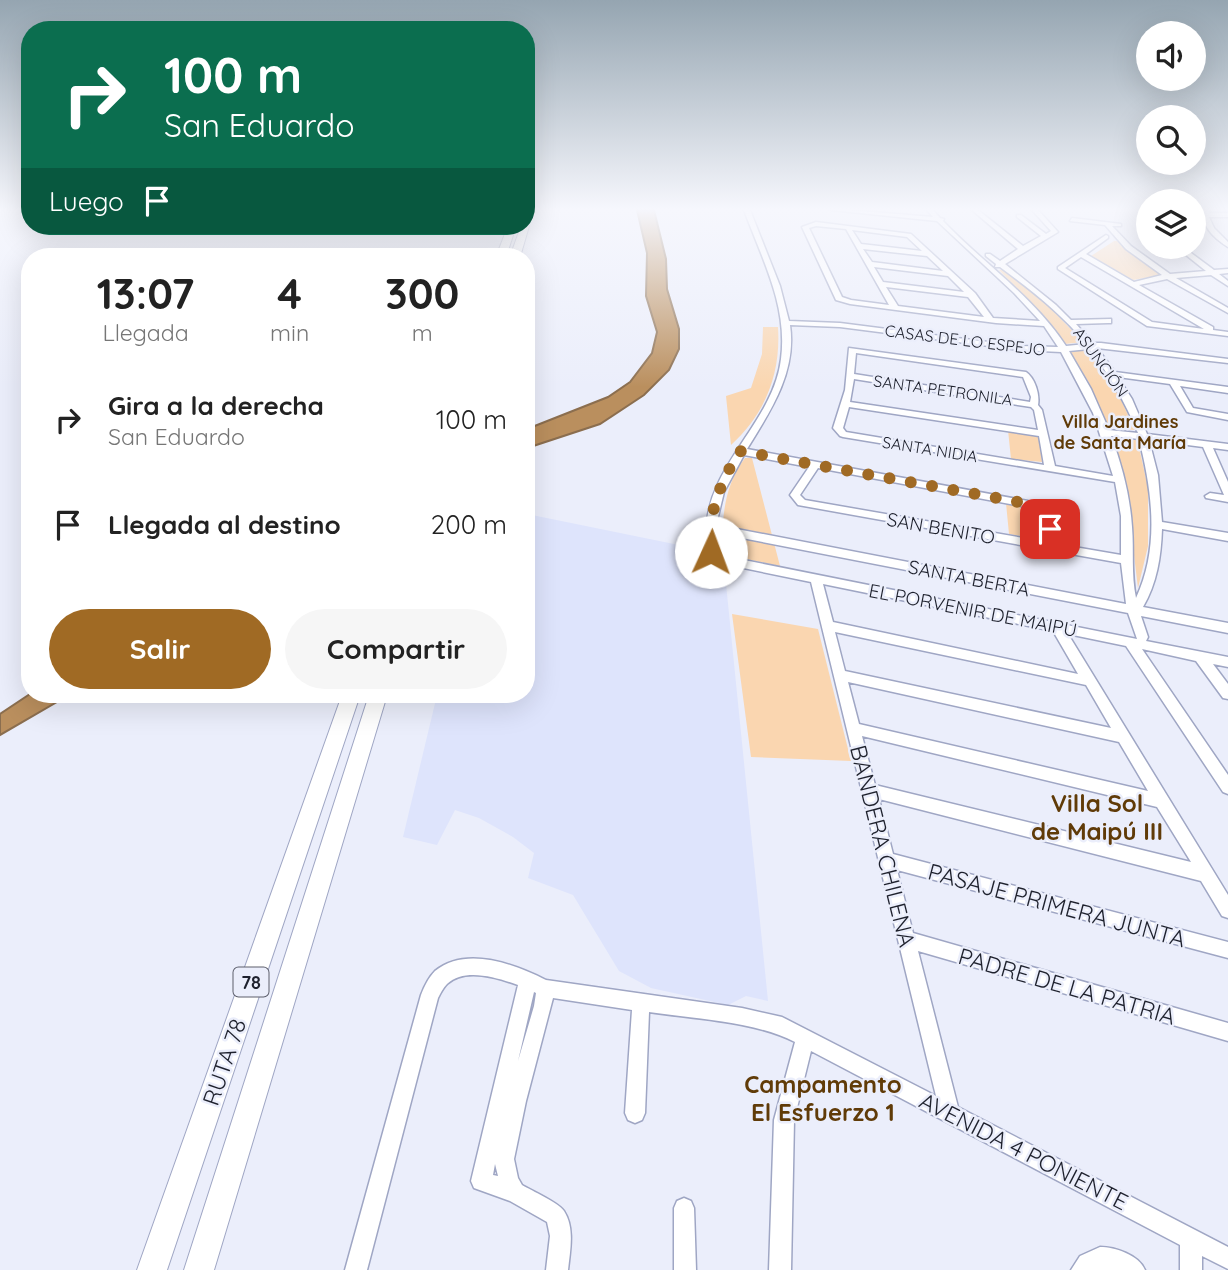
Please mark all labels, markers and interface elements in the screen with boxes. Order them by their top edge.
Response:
map controls [1136,21,1206,259]
button: sound [1136,21,1206,91]
text: 100 m [164,44,302,105]
icon: right [49,49,140,140]
text: San Eduardo [164,105,354,145]
button: search [1136,105,1206,175]
icon: arrive [138,182,176,220]
text: Luego [49,185,124,218]
button: layers [1136,189,1206,259]
text: 13:07 [97,267,194,320]
text: 4 [277,267,302,320]
text: 300 [385,267,459,320]
text: Llegada [102,318,189,347]
text: min [270,318,309,347]
text: m [412,318,433,347]
street label: CASAS DE LO ESPEJO [884,320,1046,360]
street label: ASUNCIÓN [1069,323,1133,401]
street label: SANTA PETRONILA [872,370,1014,410]
text: Gira a la derecha [108,389,324,422]
icon: right [49,401,87,439]
text: 100 m [436,403,507,436]
district label: Villa Jardines de Santa María [1054,410,1186,454]
text: San Eduardo [108,422,245,451]
street label: SANTA NIDIA [881,432,979,466]
pin [1020,499,1080,559]
icon: arrive [49,506,87,544]
street label: SAN BENITO [885,507,997,549]
text: Llegada al destino [108,508,341,541]
text: 200 m [431,508,507,541]
icon: arrive [1031,510,1069,548]
position arrow [674,515,748,589]
street label: SANTA BERTA [906,554,1032,602]
street label: EL PORVENIR DE MAIPÚ [867,578,1079,642]
button: Salir [49,609,271,689]
button: Compartir [285,609,507,689]
street label: BANDERA CHILENA [844,742,922,950]
district label: Villa Sol de Maipú III [1031,788,1163,846]
street label: PASAJE PRIMERA JUNTA [925,857,1189,953]
street label: PADRE DE LA PATRIA [955,941,1179,1031]
road number: 78 [233,967,268,996]
street label: RUTA 78 [196,1015,252,1109]
district label: Campamento El Esfuerzo 1 [744,1069,902,1127]
street label: AVENIDA 4 PONIENTE [915,1086,1133,1216]

